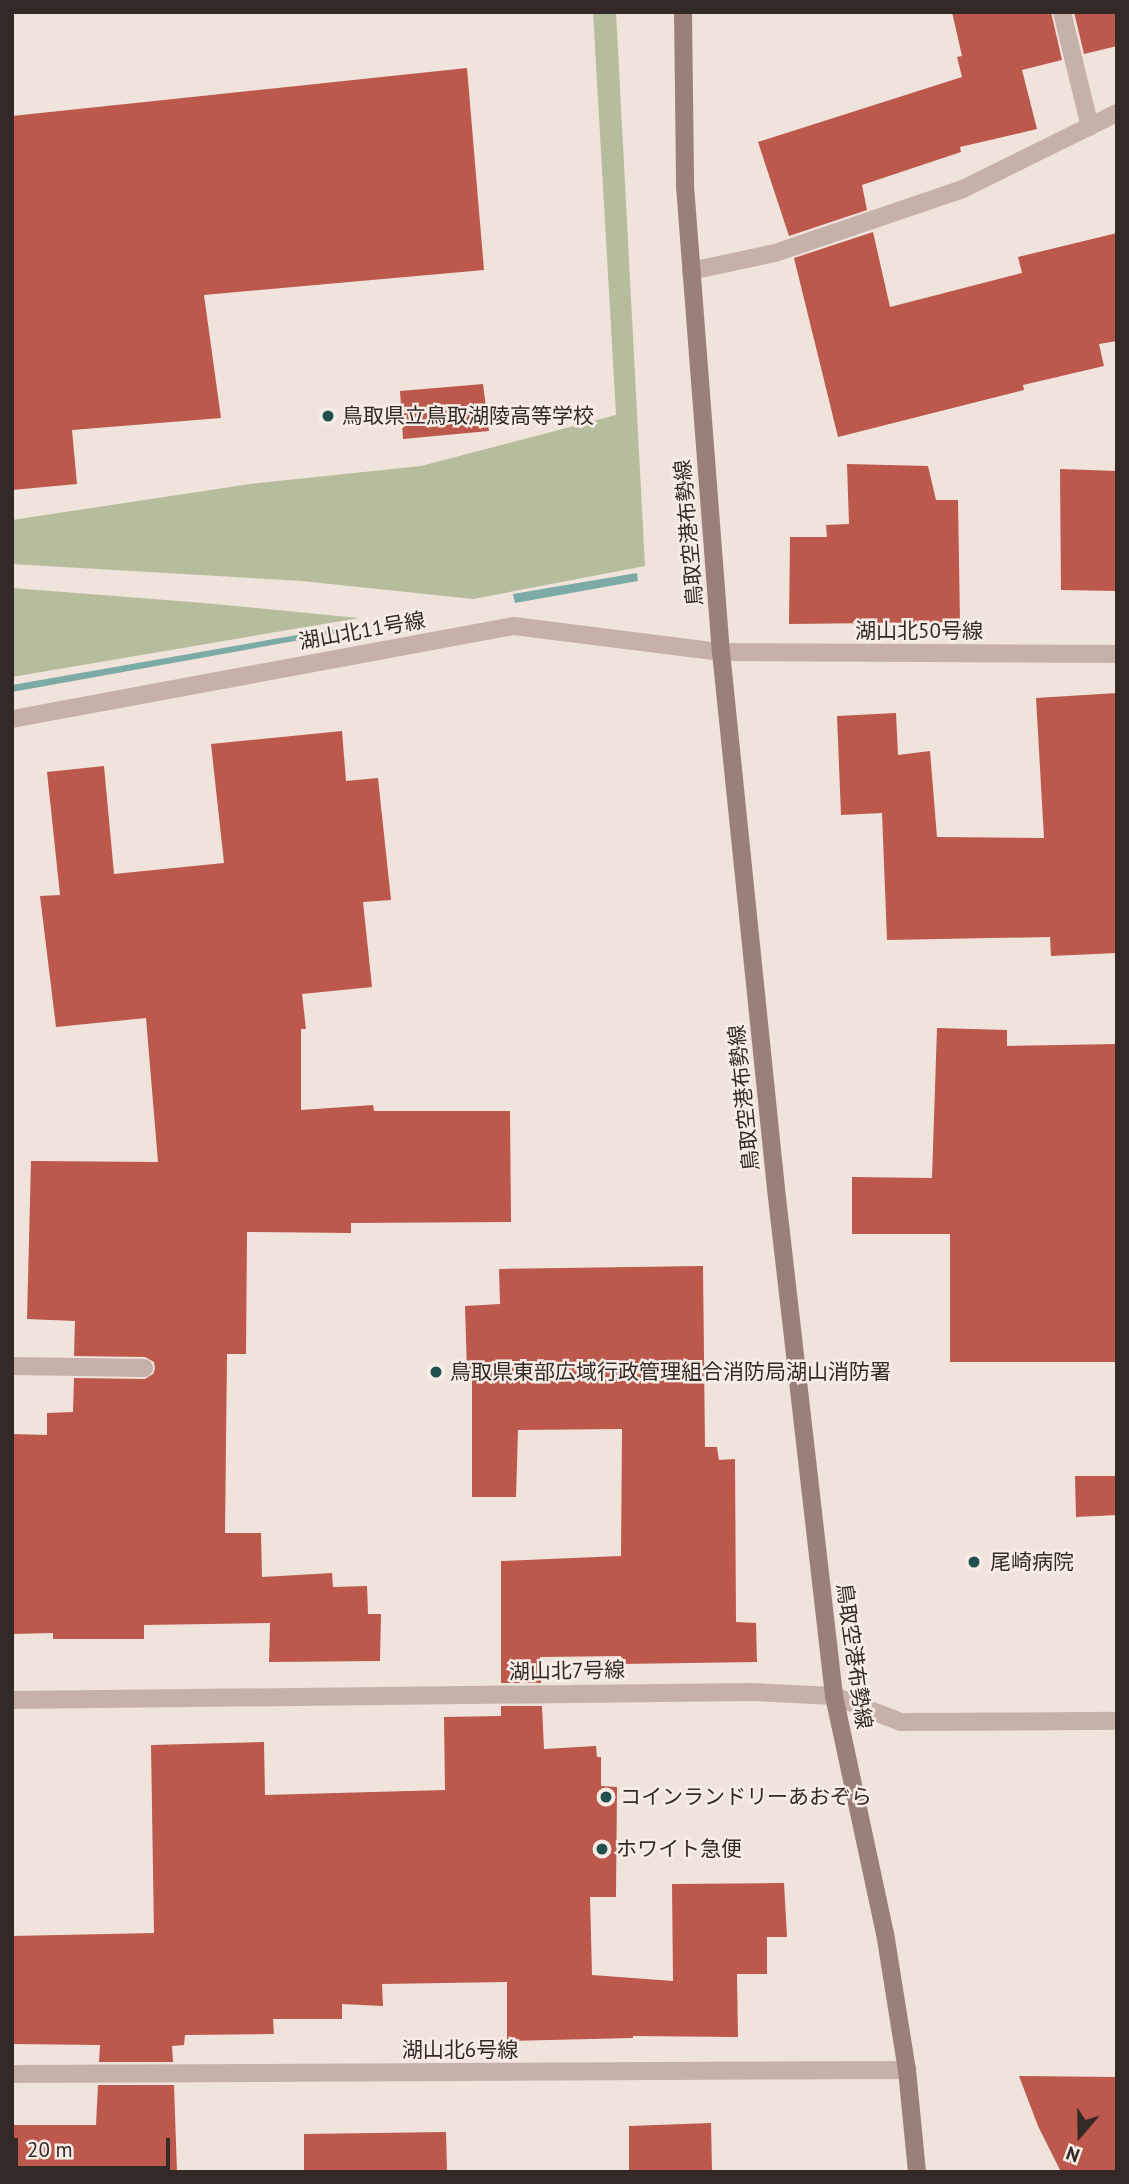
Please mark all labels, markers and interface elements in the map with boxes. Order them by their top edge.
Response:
place label: 鳥取県立鳥取湖陵高等学校 [342,403,594,429]
marker: 鳥取県立鳥取湖陵高等学校 [320,408,336,424]
street label: 鳥取空港布勢線 [670,459,708,607]
street label: 湖山北11号線 [297,607,427,655]
street label: 湖山北50号線 [855,618,983,644]
street label: 鳥取空港布勢線 [724,1024,764,1172]
place label: 鳥取県東部広域行政管理組合消防局湖山消防署 [450,1359,891,1385]
marker: 鳥取県東部広域行政管理組合消防局湖山消防署 [428,1364,444,1380]
place label: 尾崎病院 [990,1549,1074,1575]
marker: 尾崎病院 [964,1552,984,1572]
street label: 鳥取空港布勢線 [831,1581,877,1731]
street label: 湖山北7号線 [509,1657,625,1685]
place label: コインランドリーあおぞら [620,1784,872,1810]
marker: コインランドリーあおぞら [598,1789,614,1805]
place label: ホワイト急便 [616,1836,742,1862]
marker: ホワイト急便 [594,1841,610,1857]
street label: 湖山北6号線 [402,2037,518,2063]
north arrow [1045,2100,1115,2170]
scale bar [18,2124,173,2168]
text: 20 m [27,2136,73,2163]
text: N [1063,2141,1083,2168]

